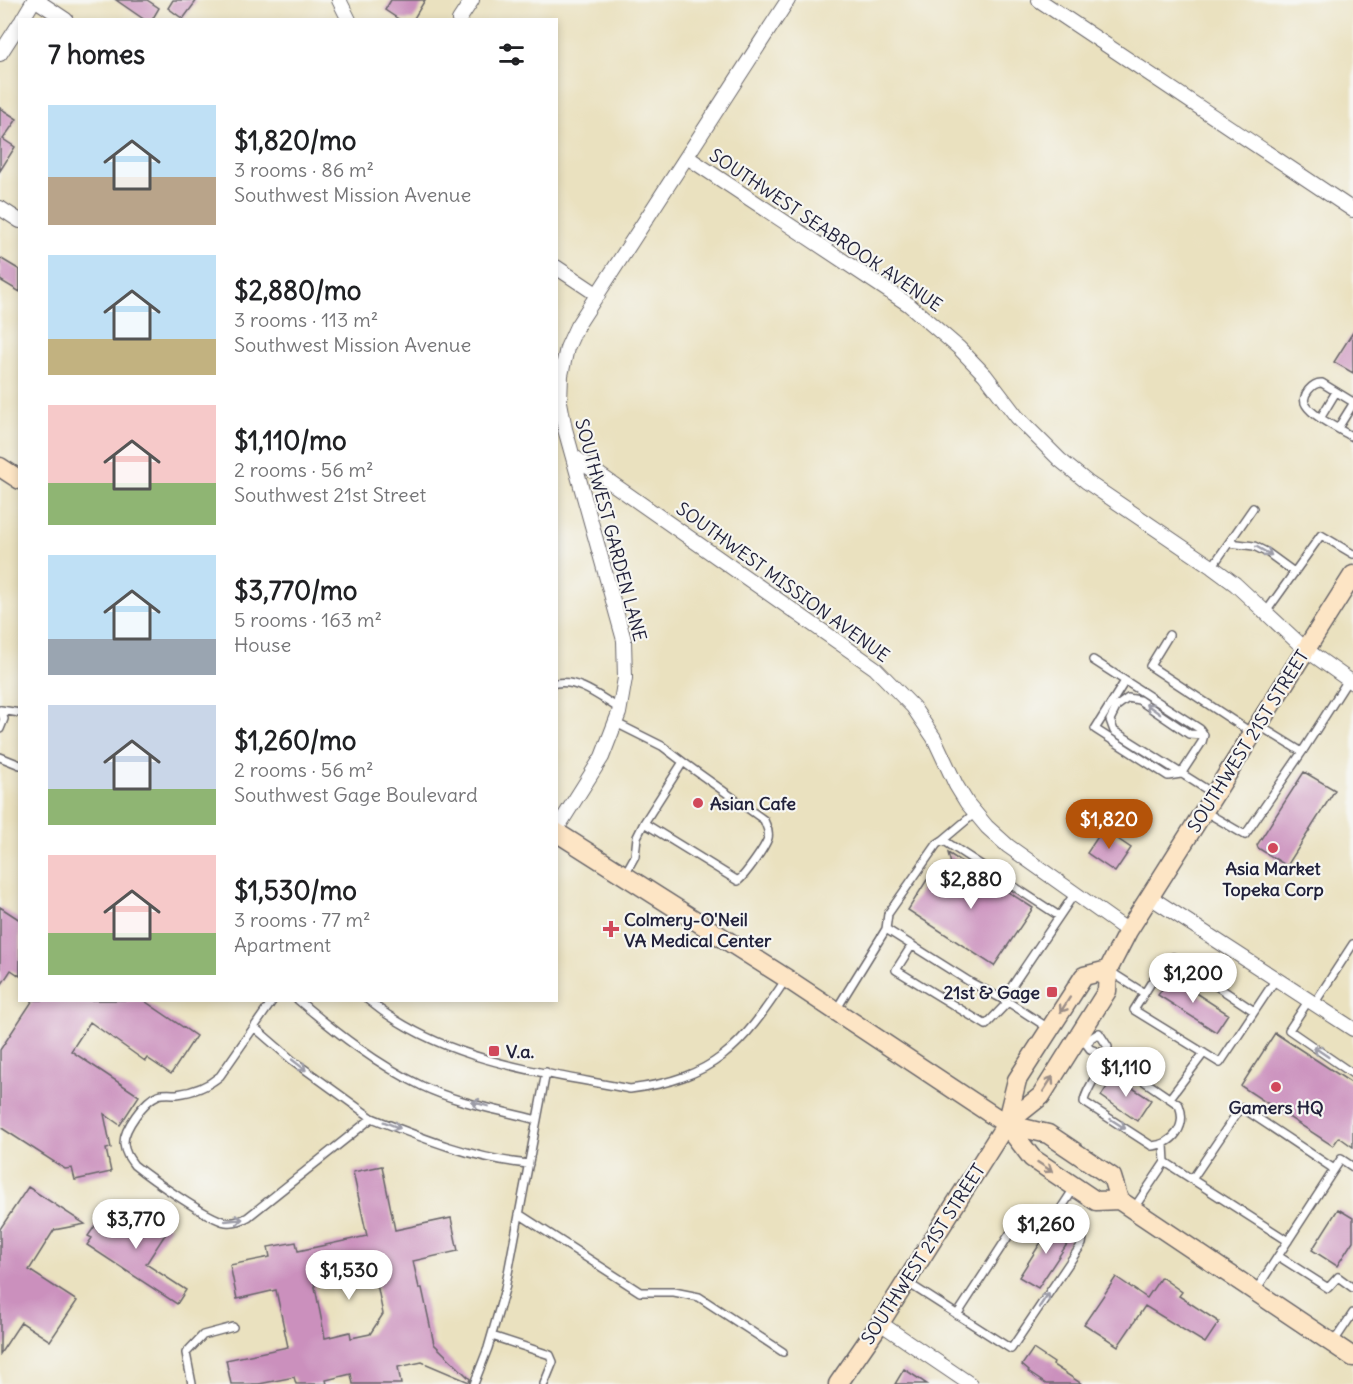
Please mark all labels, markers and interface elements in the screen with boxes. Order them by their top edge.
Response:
text: 7 homes [48,38,145,71]
icon: filters [495,38,528,71]
text: $1,820/mo [234,124,356,157]
icon: home [96,129,168,201]
street label: SOUTHWEST SEABROOK AVENUE [705,143,947,317]
text: 3 rooms · 86 m² [234,157,374,182]
text: Southwest Mission Avenue [234,182,471,207]
text: $2,880/mo [234,274,361,307]
icon: home [96,279,168,351]
text: 3 rooms · 113 m² [234,307,378,332]
text: Southwest Mission Avenue [234,332,471,357]
street label: SOUTHWEST GARDEN LANE [570,416,652,644]
text: $1,110/mo [234,424,347,457]
icon: home [96,429,168,501]
text: 2 rooms · 56 m² [234,457,374,482]
text: Southwest 21st Street [234,482,426,507]
street label: SOUTHWEST MISSION AVENUE [672,497,894,667]
one-way arrow [1255,545,1272,557]
text: $3,770/mo [234,574,357,607]
icon: home [96,579,168,651]
text: 5 rooms · 163 m² [234,607,382,632]
text: House [234,632,291,657]
street label: SOUTHWEST 21ST STREET [1182,645,1314,837]
one-way arrow [1144,703,1161,716]
text: $1,260/mo [234,724,356,757]
icon: home [96,729,168,801]
text: 2 rooms · 56 m² [234,757,374,782]
text: Southwest Gage Boulevard [234,782,478,807]
place label: Asian Cafe [710,792,796,815]
marker: Asian Cafe [691,796,705,810]
pin: $1,820 [1060,799,1158,850]
text: $1,820 [1080,806,1138,831]
marker: Asia Market Topeka Corp [1266,841,1280,855]
place label: Asia Market Topeka Corp [1222,857,1324,901]
pin: $2,880 [922,859,1020,910]
text: $2,880 [940,866,1002,891]
text: $1,530/mo [234,874,357,907]
icon: home [96,879,168,951]
text: 3 rooms · 77 m² [234,907,371,932]
place label: Colmery-O'Neil VA Medical Center [624,908,772,952]
marker: Colmery-O'Neil VA Medical Center [602,920,620,938]
text: Apartment [234,932,331,957]
pin: $1,200 [1144,953,1242,1004]
text: $1,200 [1163,960,1223,985]
place label: 21st & Gage [943,981,1040,1004]
marker: 21st & Gage [1045,985,1059,999]
one-way arrow [1059,996,1071,1013]
place label: V.a. [506,1040,534,1063]
marker: V.a. [487,1044,501,1058]
one-way arrow [1313,1046,1329,1058]
pin: $1,110 [1077,1047,1175,1098]
text: $1,110 [1100,1054,1152,1079]
one-way arrow [290,1059,306,1071]
one-way arrow [1043,1076,1055,1093]
marker: Gamers HQ [1269,1080,1283,1094]
place label: Gamers HQ [1228,1096,1324,1119]
one-way arrow [471,1098,490,1110]
one-way arrow [1109,1118,1126,1130]
one-way arrow [382,1121,400,1132]
street label: SOUTHWEST 21ST STREET [856,1159,990,1349]
one-way arrow [1036,1161,1052,1173]
pin: $3,770 [87,1199,185,1250]
pin: $1,260 [997,1204,1095,1255]
text: $3,770 [106,1206,166,1231]
text: $1,260 [1017,1211,1075,1236]
one-way arrow [224,1214,243,1225]
pin: $1,530 [300,1250,398,1301]
text: $1,530 [320,1257,378,1282]
one-way arrow [1038,1292,1050,1309]

